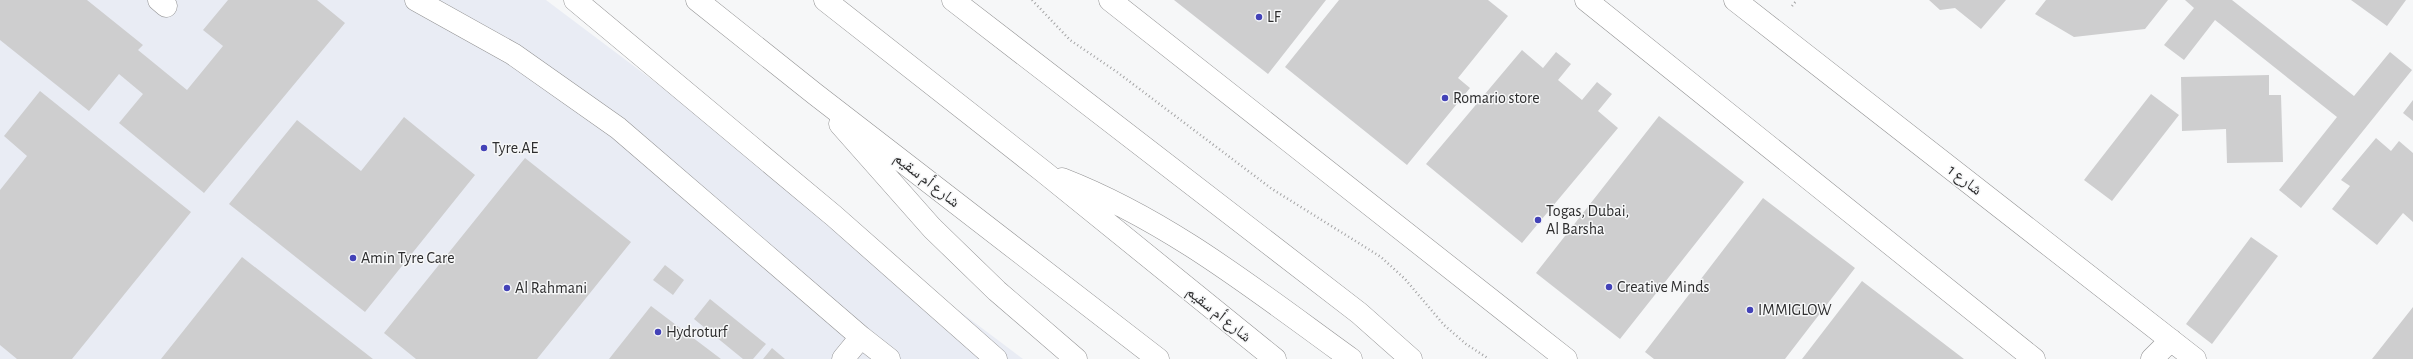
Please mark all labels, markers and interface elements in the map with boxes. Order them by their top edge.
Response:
place label: LF [1267,9,1282,25]
marker: LF [1254,12,1264,22]
place label: Romario store [1453,90,1540,106]
marker: Romario store [1440,93,1450,103]
place label: Tyre.AE [492,140,539,157]
marker: Tyre.AE [479,143,489,153]
street label: شارع أم سقيم [890,148,964,212]
street label: شارع 1 [1944,162,1985,200]
place label: Togas, Dubai, Al Barsha [1546,203,1629,237]
marker: Togas, Dubai, Al Barsha [1533,215,1543,225]
place label: Amin Tyre Care [361,250,455,267]
marker: Amin Tyre Care [348,253,358,263]
place label: Creative Minds [1617,279,1709,295]
place label: Al Rahmani [515,280,587,296]
street label: شارع أم سقيم [1182,282,1256,346]
marker: Creative Minds [1604,282,1614,292]
marker: Al Rahmani [502,283,512,293]
place label: IMMIGLOW [1758,302,1832,318]
marker: IMMIGLOW [1745,305,1755,315]
place label: Hydroturf [666,324,729,341]
marker: Hydroturf [653,327,663,337]

